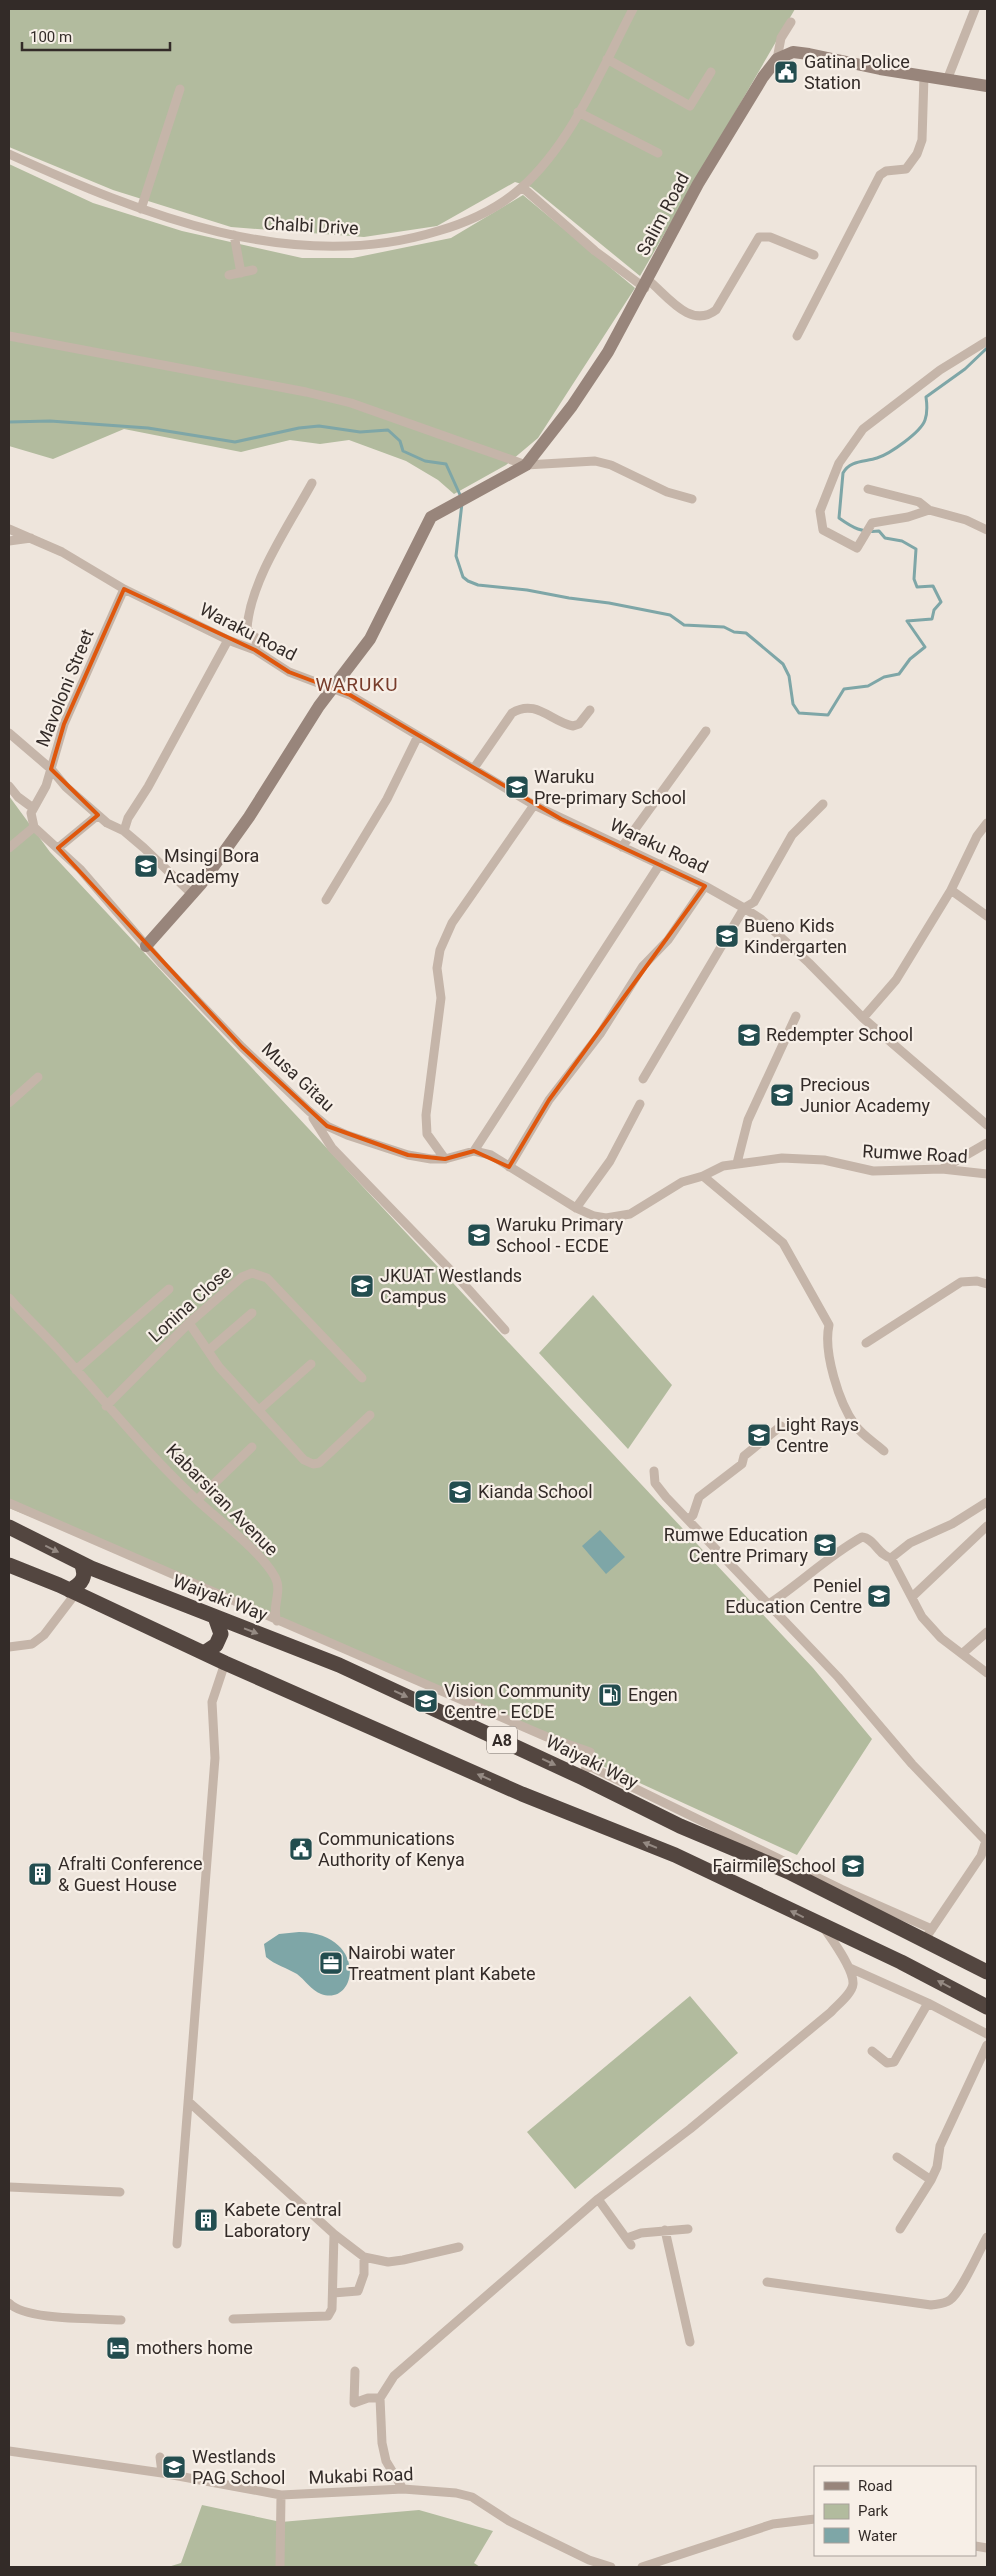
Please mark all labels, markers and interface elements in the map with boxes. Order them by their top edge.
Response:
scale bar [22,20,170,52]
text: 100 m [30,28,72,46]
place label: Gatina Police Station [804,51,910,93]
public building icon: Gatina Police Station [773,59,799,85]
street label: Salim Road [632,169,693,259]
street label: Chalbi Drive [263,213,359,238]
street label: Waraku Road [196,598,300,665]
street label: Mavoloni Street [31,626,98,750]
district label: WARUKU [315,673,399,696]
place label: Waruku Pre-primary School [534,766,686,808]
school or university icon: Waruku Pre-primary School [504,774,530,800]
street label: Waraku Road [607,814,712,877]
place label: Msingi Bora Academy [164,845,259,887]
school or university icon: Msingi Bora Academy [133,853,159,879]
place label: Bueno Kids Kindergarten [744,915,847,957]
school or university icon: Bueno Kids Kindergarten [714,923,740,949]
school or university icon: Redempter School [736,1022,762,1048]
place label: Redempter School [766,1024,913,1045]
street label: Musa Gitau [258,1038,339,1115]
place label: Precious Junior Academy [800,1074,930,1116]
school or university icon: Precious Junior Academy [769,1082,795,1108]
street label: Rumwe Road [862,1140,968,1167]
place label: Waruku Primary School - ECDE [496,1214,624,1256]
school or university icon: Waruku Primary School - ECDE [466,1222,492,1248]
street label: Lonina Close [144,1261,235,1346]
place label: JKUAT Westlands Campus [380,1265,522,1307]
school or university icon: JKUAT Westlands Campus [349,1273,375,1299]
place label: Light Rays Centre [776,1414,859,1456]
school or university icon: Light Rays Centre [746,1422,772,1448]
street label: Kabarsiran Avenue [162,1439,283,1560]
school or university icon: Kianda School [447,1479,473,1505]
place label: Kianda School [478,1481,593,1502]
place label: Rumwe Education Centre Primary [664,1524,808,1566]
school or university icon: Rumwe Education Centre Primary [812,1532,838,1558]
one-way arrow [45,1545,60,1553]
street label: Waiyaki Way [170,1570,271,1625]
place label: Peniel Education Centre [725,1575,862,1617]
school or university icon: Peniel Education Centre [866,1583,892,1609]
one-way arrow [244,1627,259,1635]
place label: Vision Community Centre - ECDE [444,1680,591,1722]
fuel station icon: Engen [597,1682,623,1708]
place label: Engen [628,1684,678,1705]
school or university icon: Vision Community Centre - ECDE [413,1688,439,1714]
one-way arrow [394,1690,408,1698]
road number: A8 [487,1726,517,1754]
street label: Waiyaki Way [543,1730,642,1793]
one-way arrow [541,1757,556,1766]
one-way arrow [477,1773,491,1781]
place label: Communications Authority of Kenya [318,1828,465,1870]
public building icon: Communications Authority of Kenya [288,1836,314,1862]
one-way arrow [643,1841,658,1848]
place label: Afralti Conference & Guest House [58,1853,203,1895]
school or university icon: Fairmile School [840,1853,866,1879]
place label: Fairmile School [713,1855,836,1876]
building icon: Afralti Conference & Guest House [27,1861,53,1887]
one-way arrow [790,1910,805,1918]
place label: Nairobi water Treatment plant Kabete [348,1942,536,1984]
office icon: Nairobi water Treatment plant Kabete [318,1950,344,1976]
one-way arrow [937,1980,951,1988]
place label: Kabete Central Laboratory [224,2199,342,2241]
building icon: Kabete Central Laboratory [193,2207,219,2233]
hotel icon: mothers home [105,2335,131,2361]
place label: mothers home [136,2337,253,2358]
place label: Westlands PAG School [192,2446,285,2488]
school or university icon: Westlands PAG School [161,2454,187,2480]
street label: Mukabi Road [308,2463,414,2488]
legend [814,2466,976,2556]
text: Road [858,2477,892,2495]
text: Park [858,2502,889,2520]
text: Water [858,2527,897,2545]

